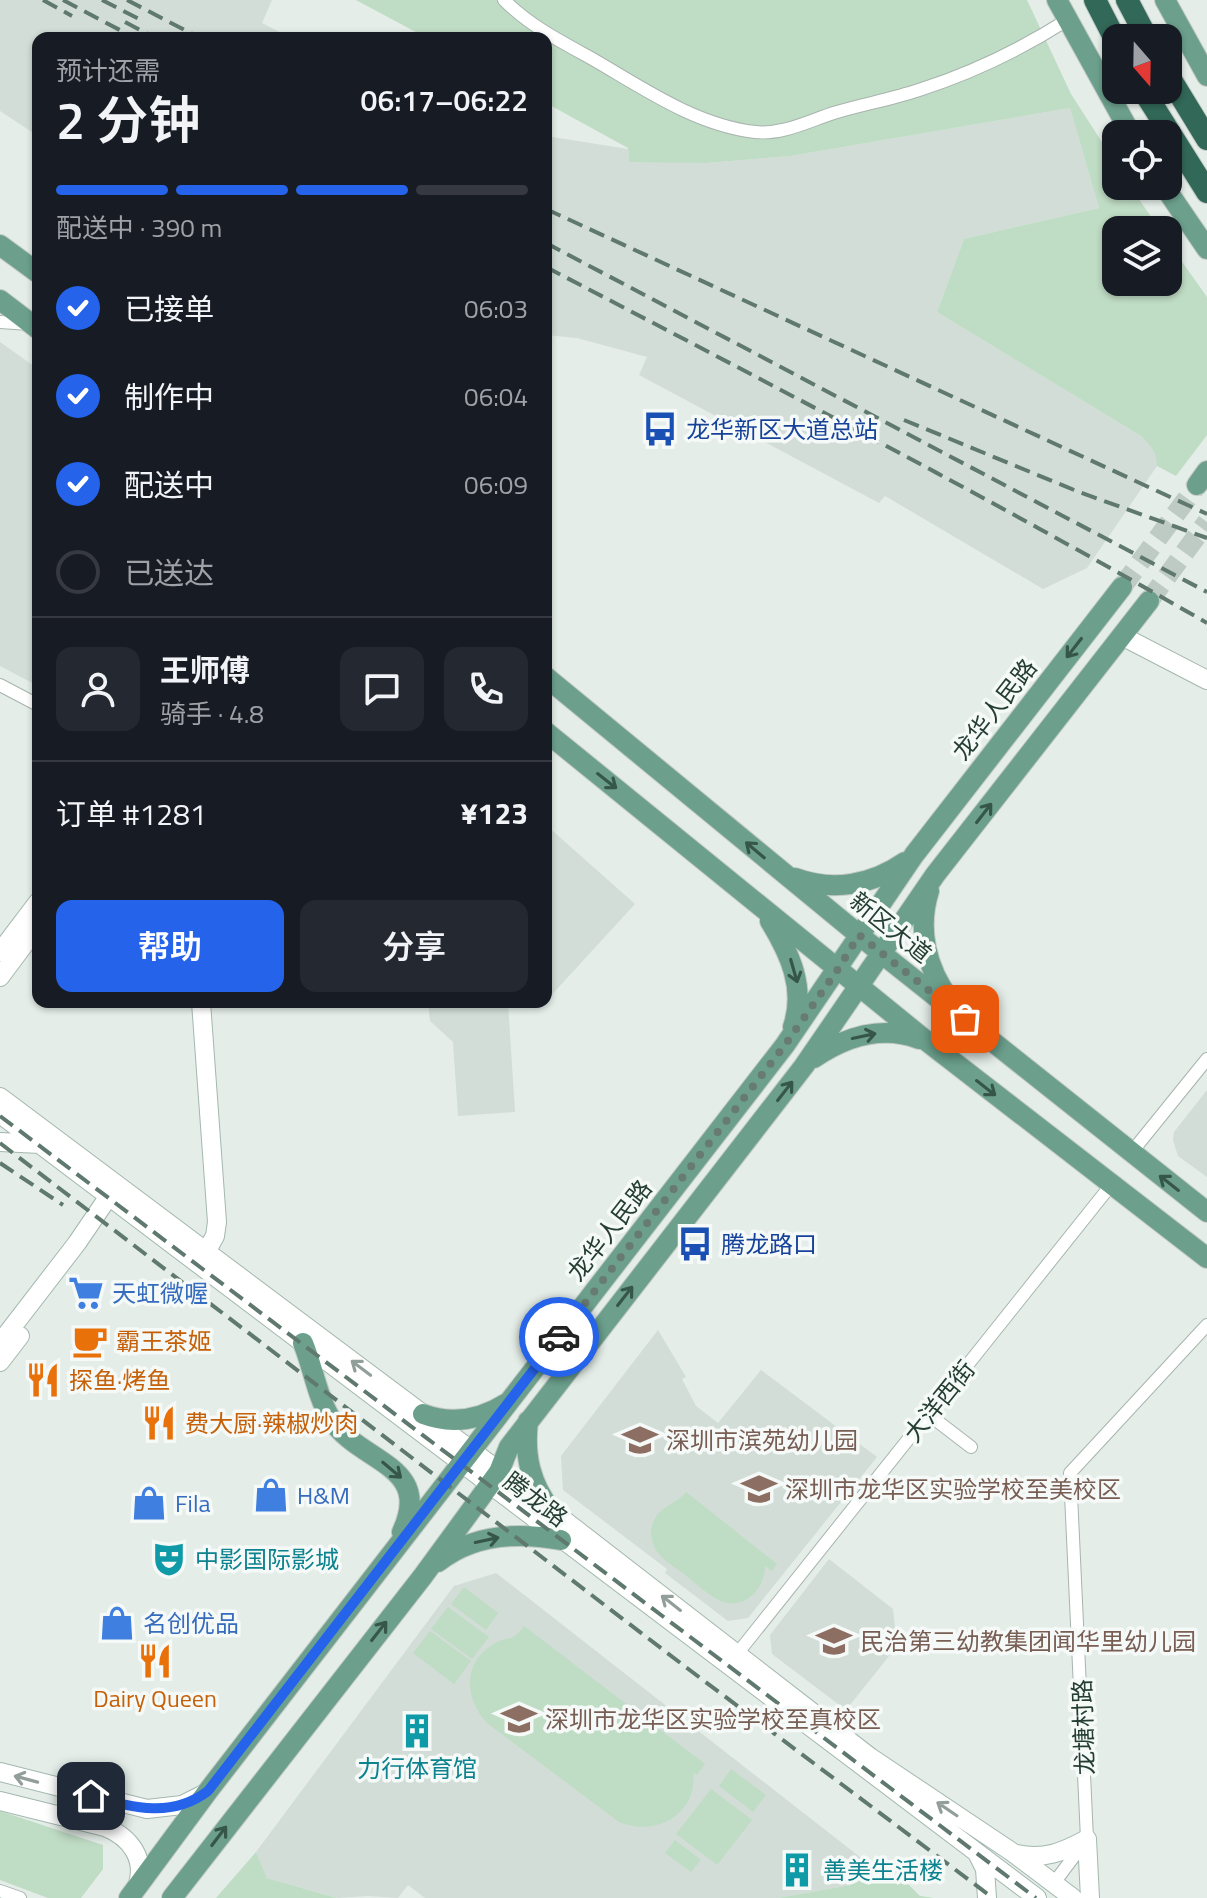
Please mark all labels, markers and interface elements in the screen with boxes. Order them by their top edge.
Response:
north arrow [1102,24,1182,104]
map controls [1102,24,1182,296]
text: 预计还需 [56,51,160,90]
text: 06:17–06:22 [361,77,528,123]
text: 2 分钟 [56,80,201,159]
button: locate [1102,120,1182,200]
text: 配送中 · 390 m [56,208,222,247]
button: layers [1102,216,1182,296]
icon: check [56,286,100,330]
text: 已接单 [124,286,214,332]
text: 06:03 [464,289,528,328]
icon: check [56,374,100,418]
text: 制作中 [124,374,214,420]
text: 06:04 [464,377,528,416]
bus stop icon: 龙华新区大道总站 [641,410,679,448]
place label: 龙华新区大道总站 [686,411,878,447]
icon: check [56,462,100,506]
text: 配送中 [124,462,214,508]
text: 06:09 [464,465,528,504]
text: 已送达 [124,550,214,596]
one-way arrow [1065,637,1083,658]
button: person [56,647,140,731]
text: 王师傅 [160,647,250,693]
button: chat [340,647,424,731]
button: phone [444,647,528,731]
street label: 龙华人民路 [943,651,1045,767]
text: 骑手 · 4.8 [160,694,264,733]
one-way arrow [596,772,617,790]
text: ¥123 [461,790,528,836]
text: 订单 #1281 [56,791,207,837]
one-way arrow [975,803,992,824]
one-way arrow [746,841,766,859]
street label: 新区大道 [842,883,940,971]
button: 帮助 [56,900,284,992]
button: 分享 [300,900,528,992]
one-way arrow [788,958,802,983]
pin [931,985,999,1053]
icon: bag [943,997,987,1041]
one-way arrow [851,1028,877,1043]
one-way arrow [975,1079,996,1096]
one-way arrow [776,1080,793,1102]
street label: 龙华人民路 [558,1172,660,1288]
one-way arrow [1159,1174,1180,1191]
bus stop icon: 腾龙路口 [676,1225,714,1263]
place label: 腾龙路口 [721,1226,817,1262]
supermarket icon: 天虹微喔 [67,1274,105,1312]
place label: 天虹微喔 [112,1275,208,1311]
one-way arrow [617,1286,634,1307]
courier [519,1297,599,1377]
icon: car [537,1315,581,1359]
cafe icon: 霸王茶姬 [71,1322,109,1360]
place label: 霸王茶姬 [116,1323,212,1359]
street label: 大洋西街 [895,1352,983,1450]
one-way arrow [350,1359,372,1376]
restaurant icon: 探鱼·烤鱼 [24,1361,62,1399]
place label: 探鱼·烤鱼 [69,1362,170,1398]
restaurant icon: 费大厨·辣椒炒肉 [140,1404,178,1442]
place label: 费大厨·辣椒炒肉 [185,1405,358,1441]
school or university icon: 深圳市滨苑幼儿园 [621,1421,659,1459]
place label: 深圳市滨苑幼儿园 [666,1422,858,1458]
one-way arrow [382,1461,402,1479]
street label: 腾龙路 [496,1463,576,1535]
school or university icon: 深圳市龙华区实验学校至美校区 [740,1470,778,1508]
place label: 深圳市龙华区实验学校至美校区 [785,1471,1121,1507]
shop icon: H&M [252,1476,290,1514]
place label: H&M [297,1477,350,1513]
shop icon: Fila [130,1484,168,1522]
place label: Fila [175,1485,210,1521]
one-way arrow [474,1532,499,1547]
theatre icon: 中影国际影城 [150,1540,188,1578]
place label: 中影国际影城 [195,1541,339,1577]
one-way arrow [661,1595,683,1612]
shop icon: 名创优品 [98,1604,136,1642]
place label: 名创优品 [143,1605,239,1641]
one-way arrow [371,1621,388,1642]
school or university icon: 民治第三幼教集团闻华里幼儿园 [815,1622,853,1660]
place label: 民治第三幼教集团闻华里幼儿园 [860,1623,1196,1659]
restaurant icon: Dairy Queen [136,1642,174,1680]
street label: 龙塘村路 [1063,1678,1103,1776]
place label: Dairy Queen [93,1680,217,1716]
school or university icon: 深圳市龙华区实验学校至真校区 [500,1700,538,1738]
place label: 深圳市龙华区实验学校至真校区 [545,1701,881,1737]
building icon: 力行体育馆 [398,1712,436,1750]
place label: 力行体育馆 [357,1750,477,1786]
pin [57,1762,125,1830]
one-way arrow [13,1770,39,1785]
icon: home [69,1774,113,1818]
one-way arrow [937,1801,959,1817]
one-way arrow [210,1825,227,1847]
building icon: 善美生活楼 [778,1851,816,1889]
place label: 善美生活楼 [823,1852,943,1888]

